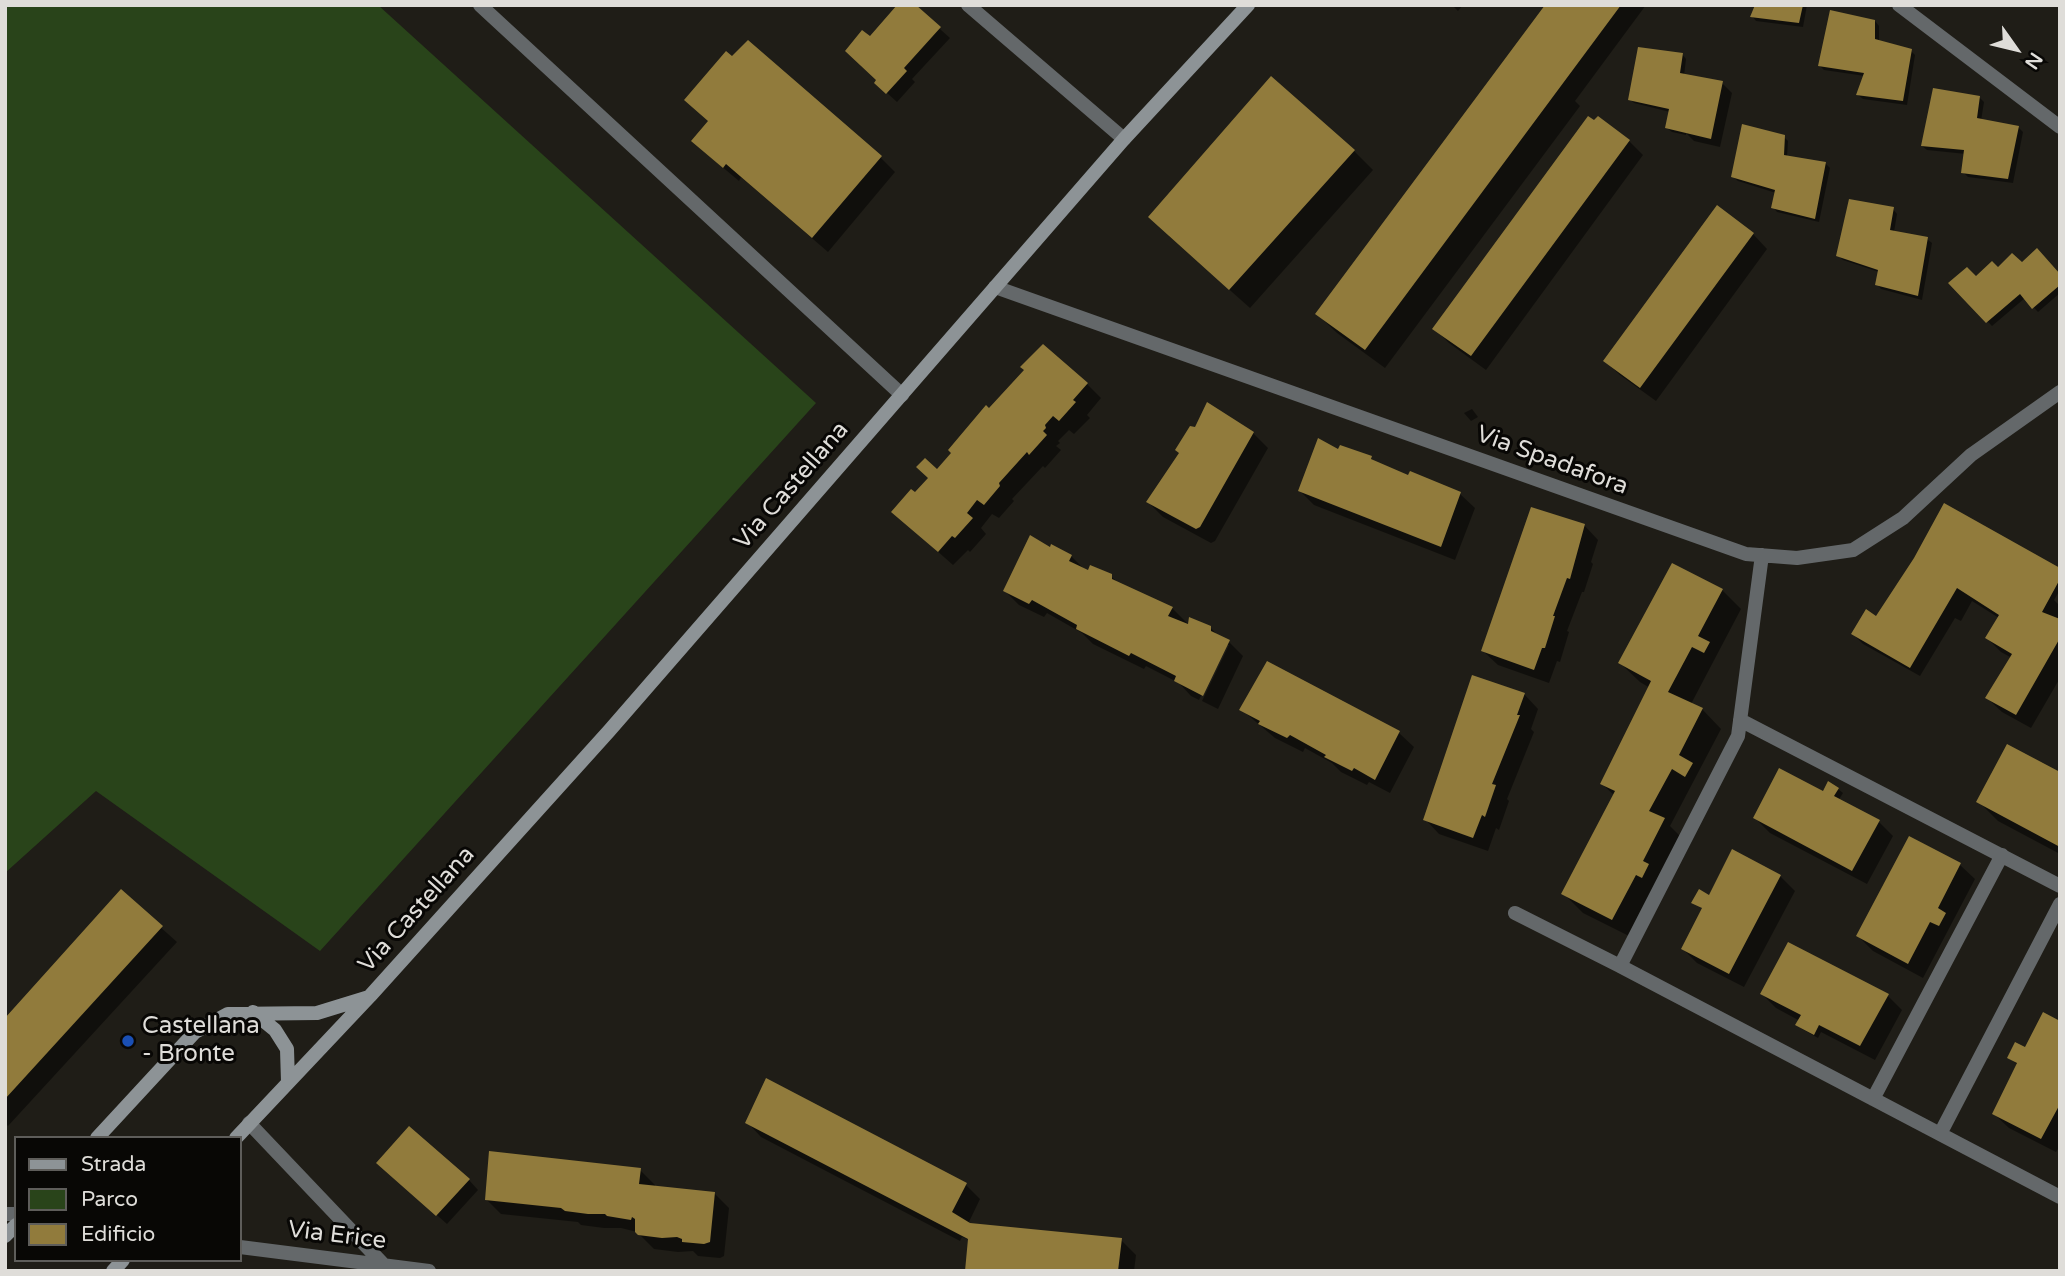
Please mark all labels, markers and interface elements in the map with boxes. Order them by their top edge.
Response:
north arrow [1981,14,2051,84]
text: N [2020,48,2047,73]
street label: Via Castellana [729,416,855,556]
street label: Via Spadafora [1472,420,1632,502]
street label: Via Castellana [353,841,481,979]
place label: Castellana - Bronte [142,1013,260,1069]
marker: Castellana - Bronte [120,1033,136,1049]
legend [14,1136,242,1262]
text: Strada [81,1152,146,1177]
text: Parco [81,1187,138,1212]
street label: Via Erice [286,1216,388,1256]
text: Edificio [81,1222,155,1247]

